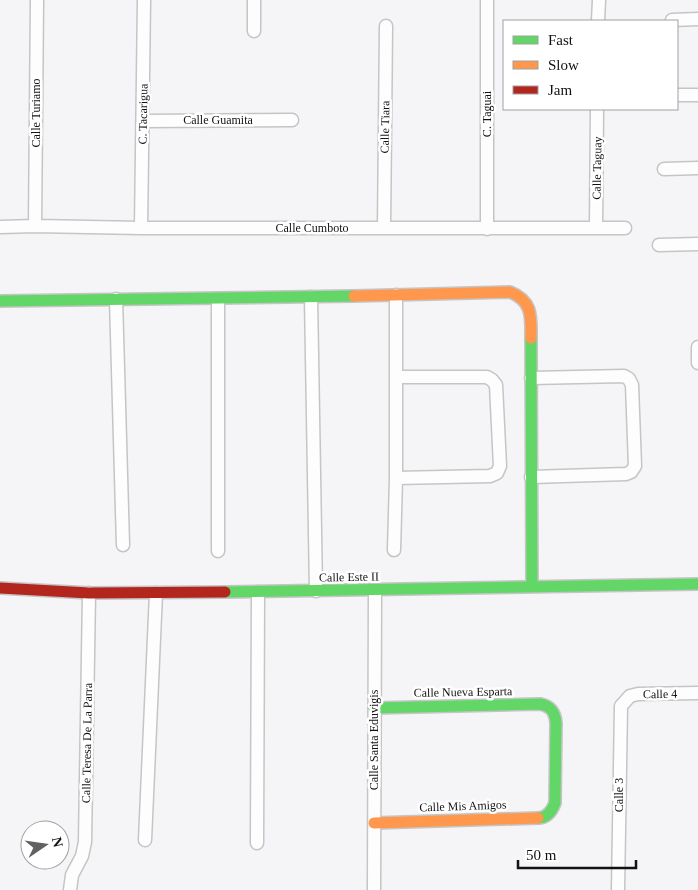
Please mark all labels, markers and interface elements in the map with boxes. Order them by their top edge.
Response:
legend [503,20,678,110]
text: Fast [548,32,574,48]
text: Slow [548,57,579,73]
street label: Calle Turiamo [29,78,43,148]
text: Jam [548,82,572,98]
street label: C. Tacarigua [135,83,151,145]
street label: C. Taguai [480,90,494,137]
street label: Calle Tiara [378,100,392,154]
street label: Calle Guamita [183,113,253,127]
street label: Calle Taguay [589,136,605,200]
street label: Calle Cumboto [276,221,349,235]
street label: Calle Este II [319,569,379,585]
street label: Calle Teresa De La Parra [79,682,95,803]
street label: Calle Nueva Esparta [414,684,513,700]
street label: Calle 4 [643,687,677,701]
street label: Calle Santa Eduvigis [367,689,381,790]
street label: Calle 3 [612,778,626,812]
street label: Calle Mis Amigos [419,797,507,815]
north arrow [20,820,70,870]
text: N [49,836,66,849]
scale bar [518,838,636,870]
text: 50 m [526,847,557,863]

